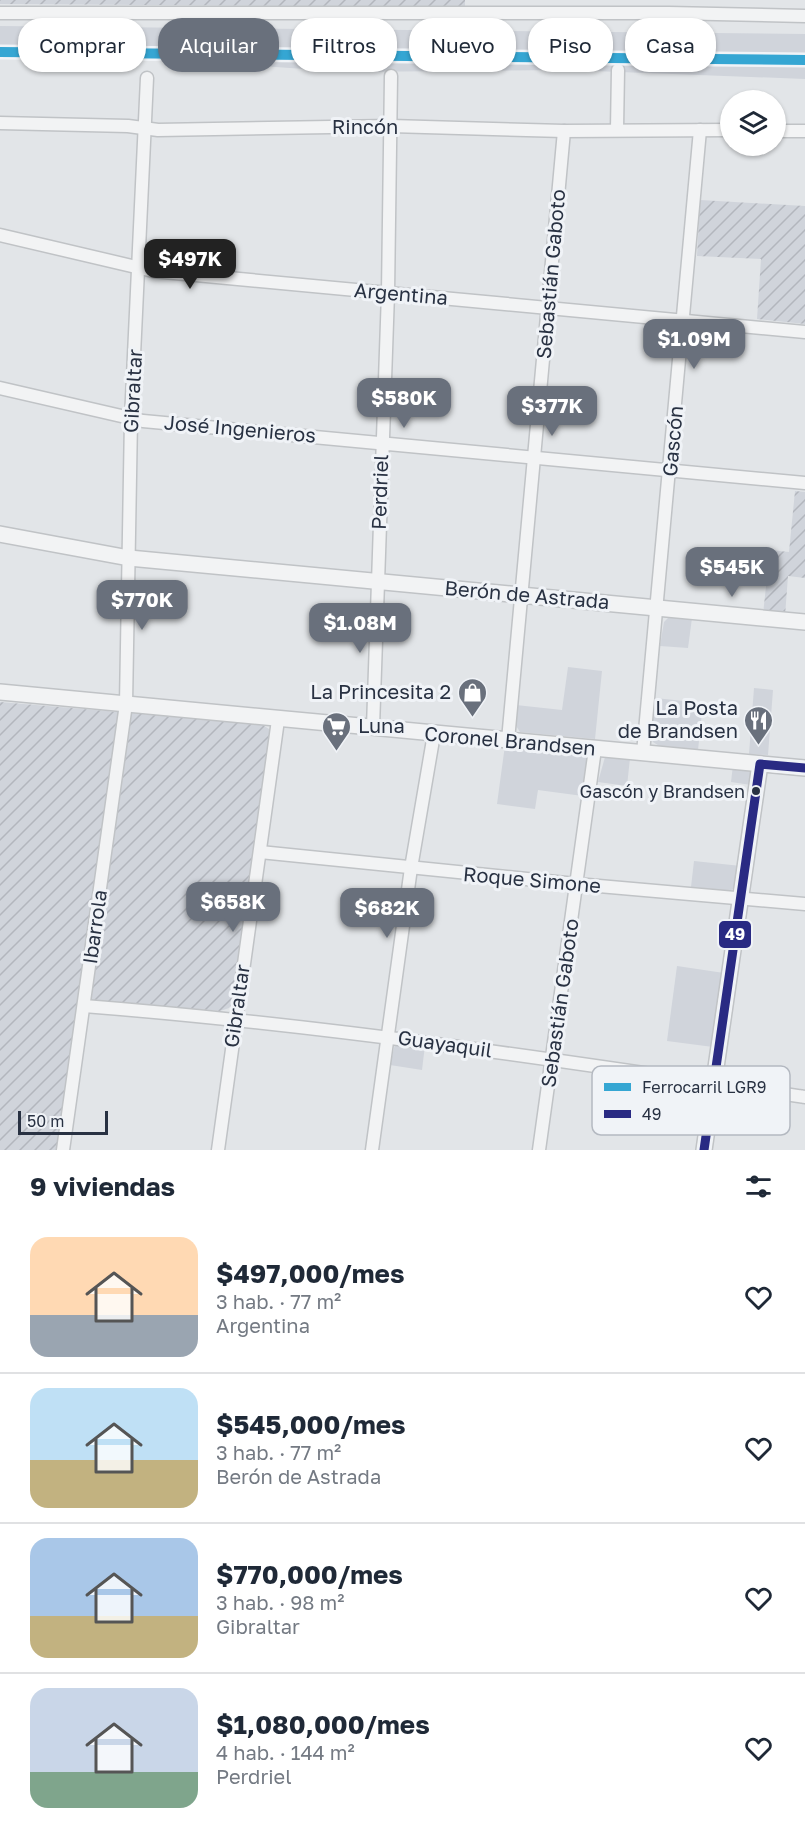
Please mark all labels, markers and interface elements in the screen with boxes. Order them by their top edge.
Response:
chip: Comprar [18,18,146,72]
chip: Alquilar [158,18,279,72]
chip: Filtros [291,18,397,72]
chip: Nuevo [409,18,516,72]
chip: Piso [528,18,613,72]
chip: Casa [625,18,716,72]
map controls [720,90,786,156]
button: layers [720,90,786,156]
street label: Rincón [332,114,398,138]
street label: Sebastián Gaboto [531,188,569,360]
pin: $497K [148,239,232,290]
text: $497K [158,246,222,270]
street label: Argentina [353,277,449,309]
pin: $1.09M [645,319,743,370]
text: $1.09M [657,326,731,350]
street label: Gibraltar [118,348,146,433]
pin: $580K [362,378,446,429]
text: $580K [371,385,437,409]
pin: $377K [510,386,594,437]
text: $377K [521,393,583,417]
street label: Gascón [657,404,687,477]
street label: José Ingenieros [163,409,317,447]
street label: Perdriel [366,454,392,530]
pin: $545K [690,547,774,598]
text: $545K [700,554,764,578]
street label: Berón de Astrada [444,575,610,613]
pin: $770K [100,580,184,631]
text: $770K [111,587,173,611]
pin: $1.08M [311,603,409,654]
text: $1.08M [323,610,397,634]
shop icon: La Princesita 2 [456,676,488,718]
place label: La Princesita 2 [310,679,451,703]
place label: La Posta de Brandsen [618,695,738,742]
restaurant icon: La Posta de Brandsen [743,704,775,746]
supermarket icon: Luna [321,710,353,752]
place label: Luna [358,713,405,737]
street label: Coronel Brandsen [423,721,597,759]
place label: Gascón y Brandsen [580,780,745,802]
marker: Gascón y Brandsen [750,785,762,797]
street label: Roque Simone [462,861,602,897]
pin: $658K [191,882,275,933]
street label: Ibarrola [77,888,111,966]
pin: $682K [345,888,429,939]
text: $658K [200,889,266,913]
text: $682K [354,895,420,919]
street label: Sebastián Gaboto [535,917,583,1089]
line badge: 49 [718,920,752,949]
text: 49 [725,924,745,944]
street label: Gibraltar [218,963,254,1049]
street label: Guayaquil [396,1025,494,1062]
legend [592,1066,790,1135]
text: Ferrocarril LGR9 [642,1077,767,1097]
text: 49 [642,1104,661,1124]
scale bar [18,1108,108,1136]
text: 50 m [27,1111,64,1131]
icon: filters [742,1170,775,1203]
text: 9 viviendas [30,1171,175,1202]
text: $497,000/mes [216,1258,405,1289]
icon: home [78,1261,150,1333]
icon: heart [742,1281,775,1314]
text: 3 hab. · 77 m² [216,1289,341,1313]
text: Argentina [216,1313,310,1337]
text: $545,000/mes [216,1409,406,1440]
icon: home [78,1412,150,1484]
icon: heart [742,1432,775,1465]
text: 3 hab. · 77 m² [216,1440,341,1464]
text: Berón de Astrada [216,1464,381,1488]
text: $770,000/mes [216,1559,403,1590]
icon: home [78,1562,150,1634]
icon: heart [742,1582,775,1615]
text: 3 hab. · 98 m² [216,1590,344,1614]
text: Gibraltar [216,1614,300,1638]
text: $1,080,000/mes [216,1709,430,1740]
icon: home [78,1712,150,1784]
icon: heart [742,1732,775,1765]
text: 4 hab. · 144 m² [216,1740,355,1764]
text: Perdriel [216,1764,292,1788]

